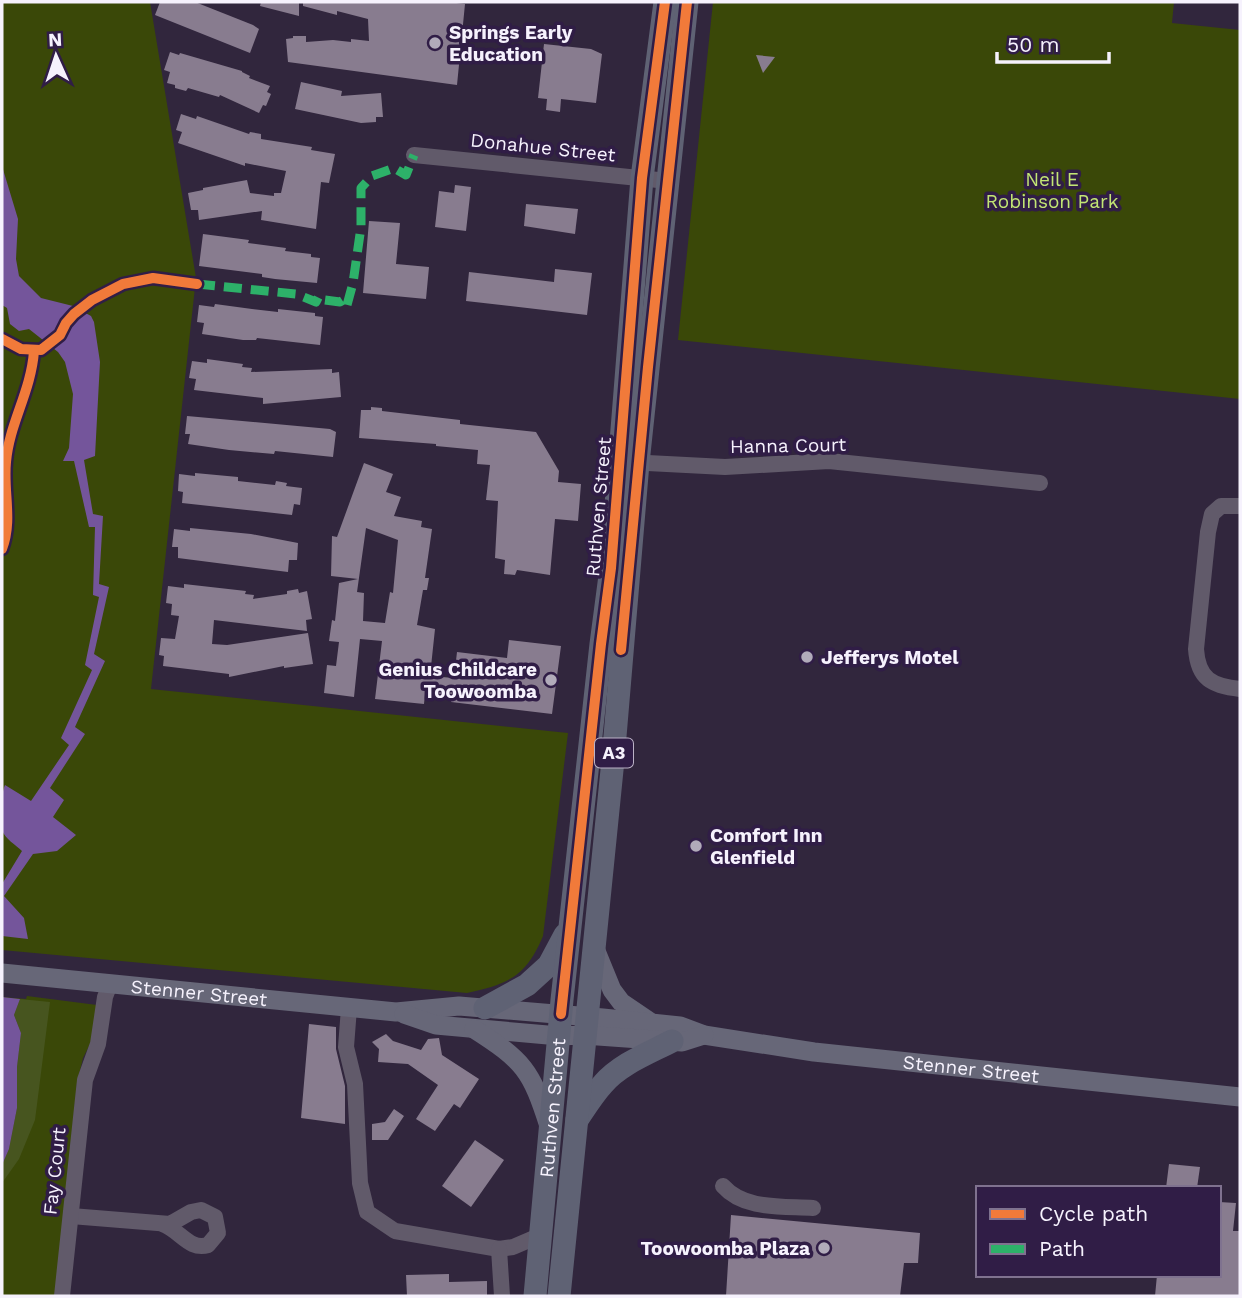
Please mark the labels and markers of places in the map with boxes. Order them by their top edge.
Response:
place label: Springs Early Education [449,21,573,66]
marker: Springs Early Education [427,35,443,51]
place label: Jefferys Motel [821,646,959,669]
marker: Jefferys Motel [799,649,815,665]
place label: Genius Childcare Toowoomba [378,658,537,703]
marker: Genius Childcare Toowoomba [543,672,559,688]
place label: Comfort Inn Glenfield [710,824,823,869]
marker: Comfort Inn Glenfield [688,838,704,854]
place label: Toowoomba Plaza [640,1237,810,1260]
marker: Toowoomba Plaza [816,1240,832,1256]

